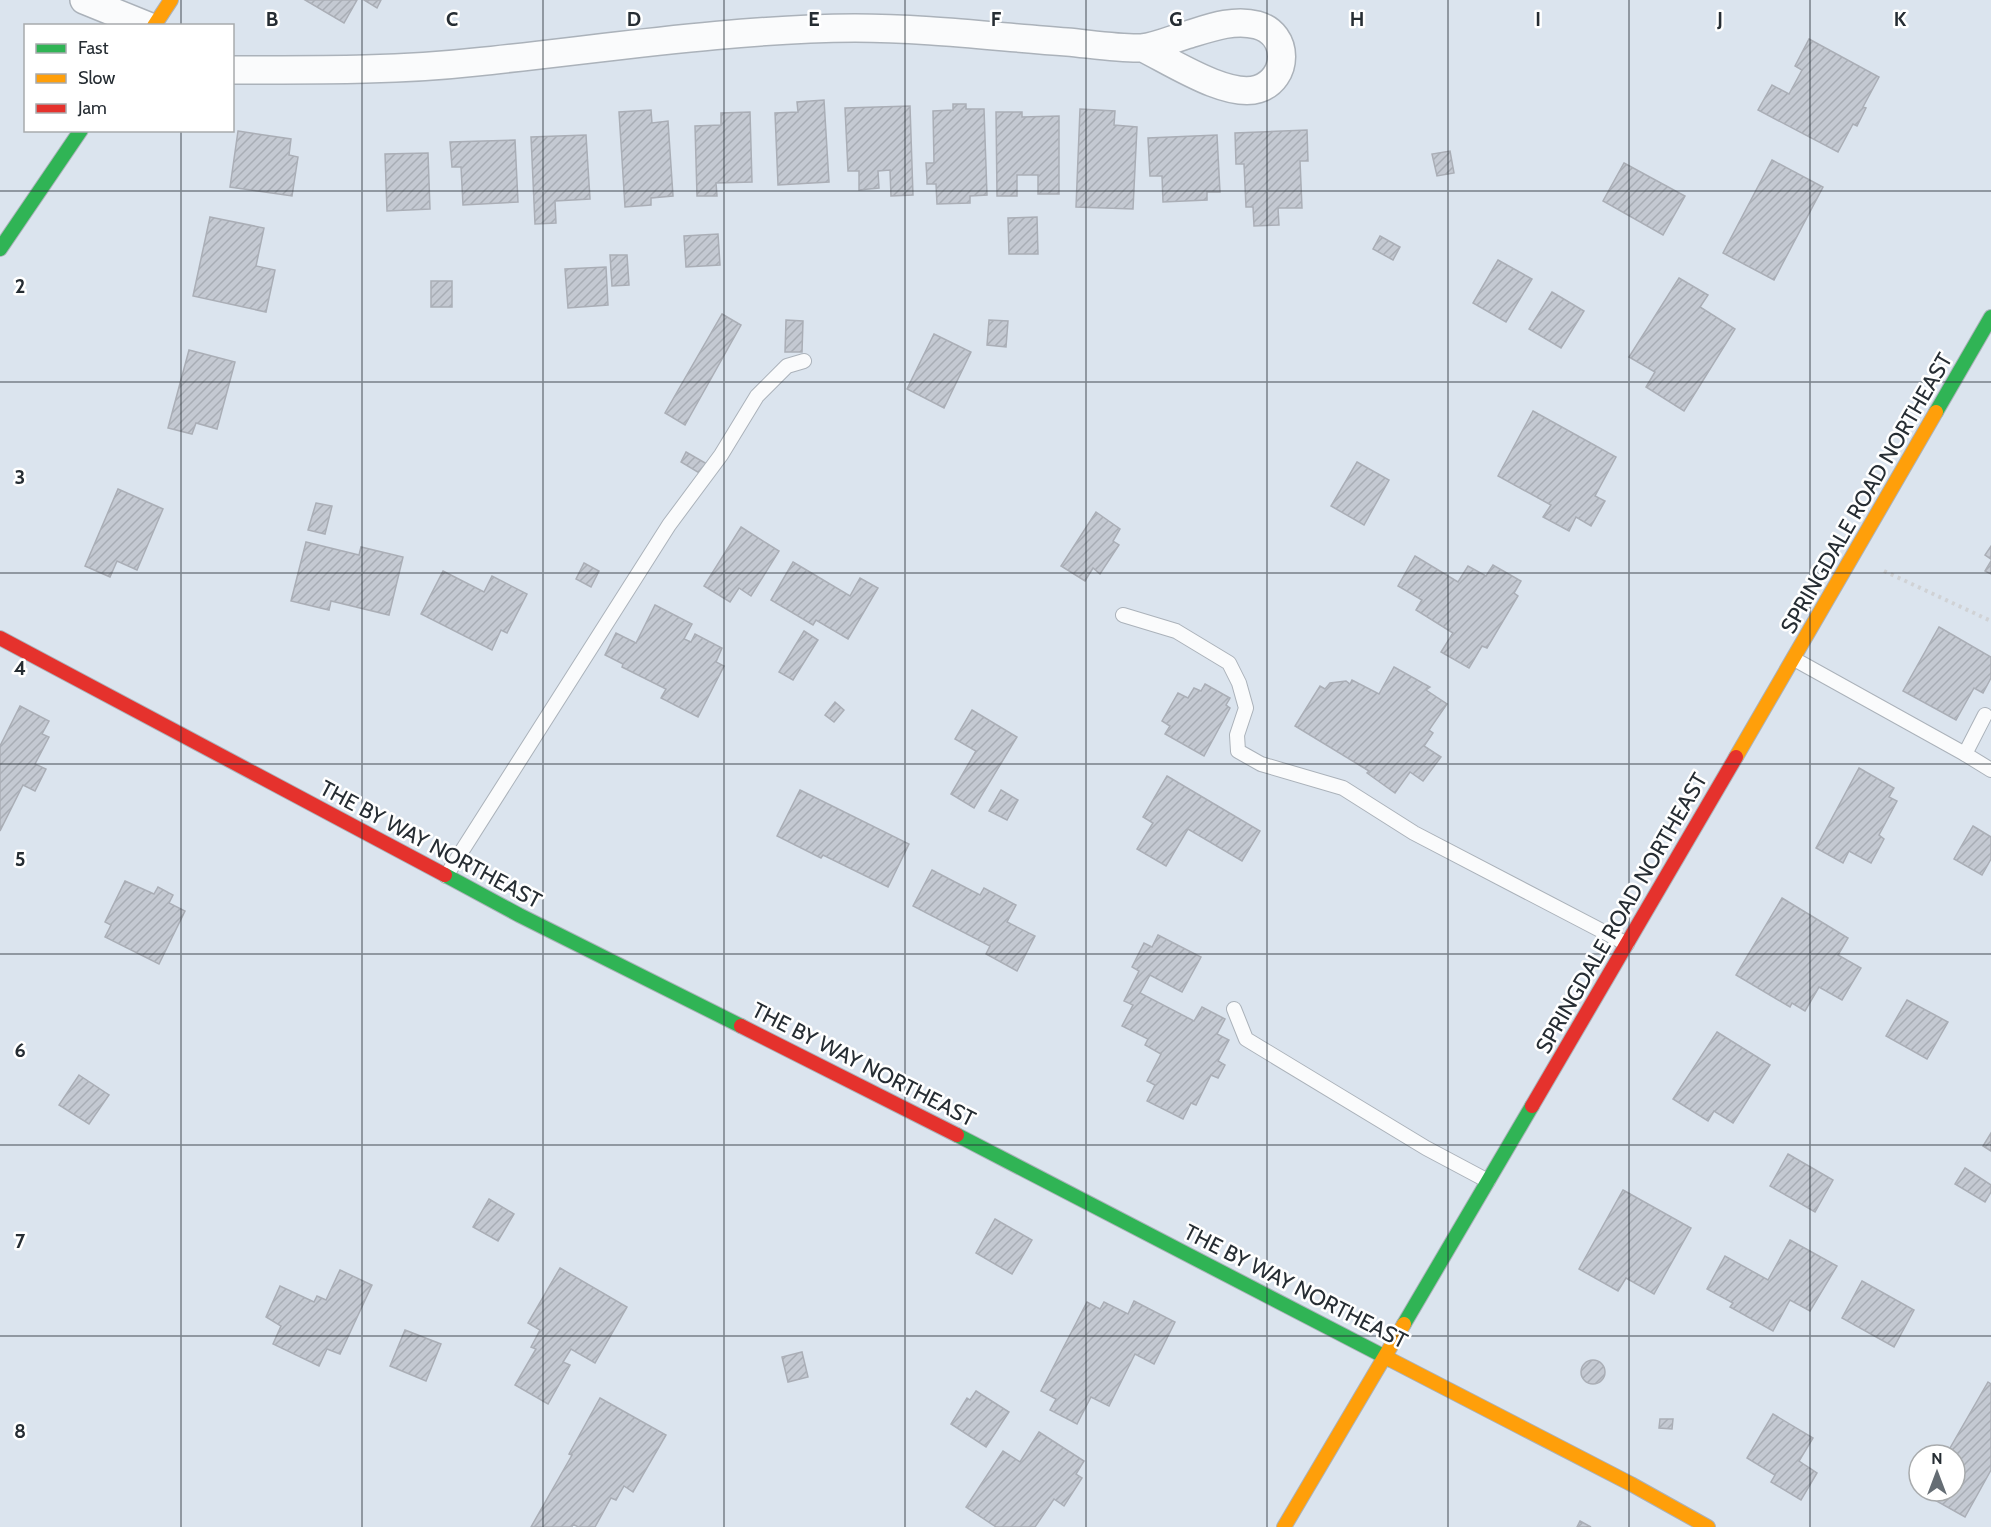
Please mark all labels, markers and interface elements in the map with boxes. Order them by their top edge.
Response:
text: B [266,7,278,31]
text: C [446,7,458,31]
text: D [627,7,641,31]
text: E [808,7,820,31]
text: F [991,7,1002,31]
text: G [1169,7,1183,31]
text: H [1350,7,1364,31]
text: I [1535,7,1541,31]
text: J [1716,7,1723,31]
text: K [1894,7,1907,31]
legend [24,24,234,132]
text: Fast [78,37,109,59]
text: Slow [78,67,115,89]
text: Jam [77,97,107,119]
text: 2 [15,274,25,298]
street label: SPRINGDALE ROAD NORTHEAST [1775,348,1958,638]
text: 3 [15,465,25,489]
text: 4 [14,656,26,680]
street label: SPRINGDALE ROAD NORTHEAST [1530,768,1713,1058]
street label: THE BY WAY NORTHEAST [315,775,546,914]
text: 5 [15,847,25,871]
street label: THE BY WAY NORTHEAST [748,996,980,1133]
text: 6 [14,1038,26,1062]
street label: THE BY WAY NORTHEAST [1180,1218,1412,1355]
text: 7 [15,1229,26,1253]
text: 8 [14,1419,26,1443]
north arrow [1907,1443,1967,1503]
text: N [1931,1449,1943,1468]

